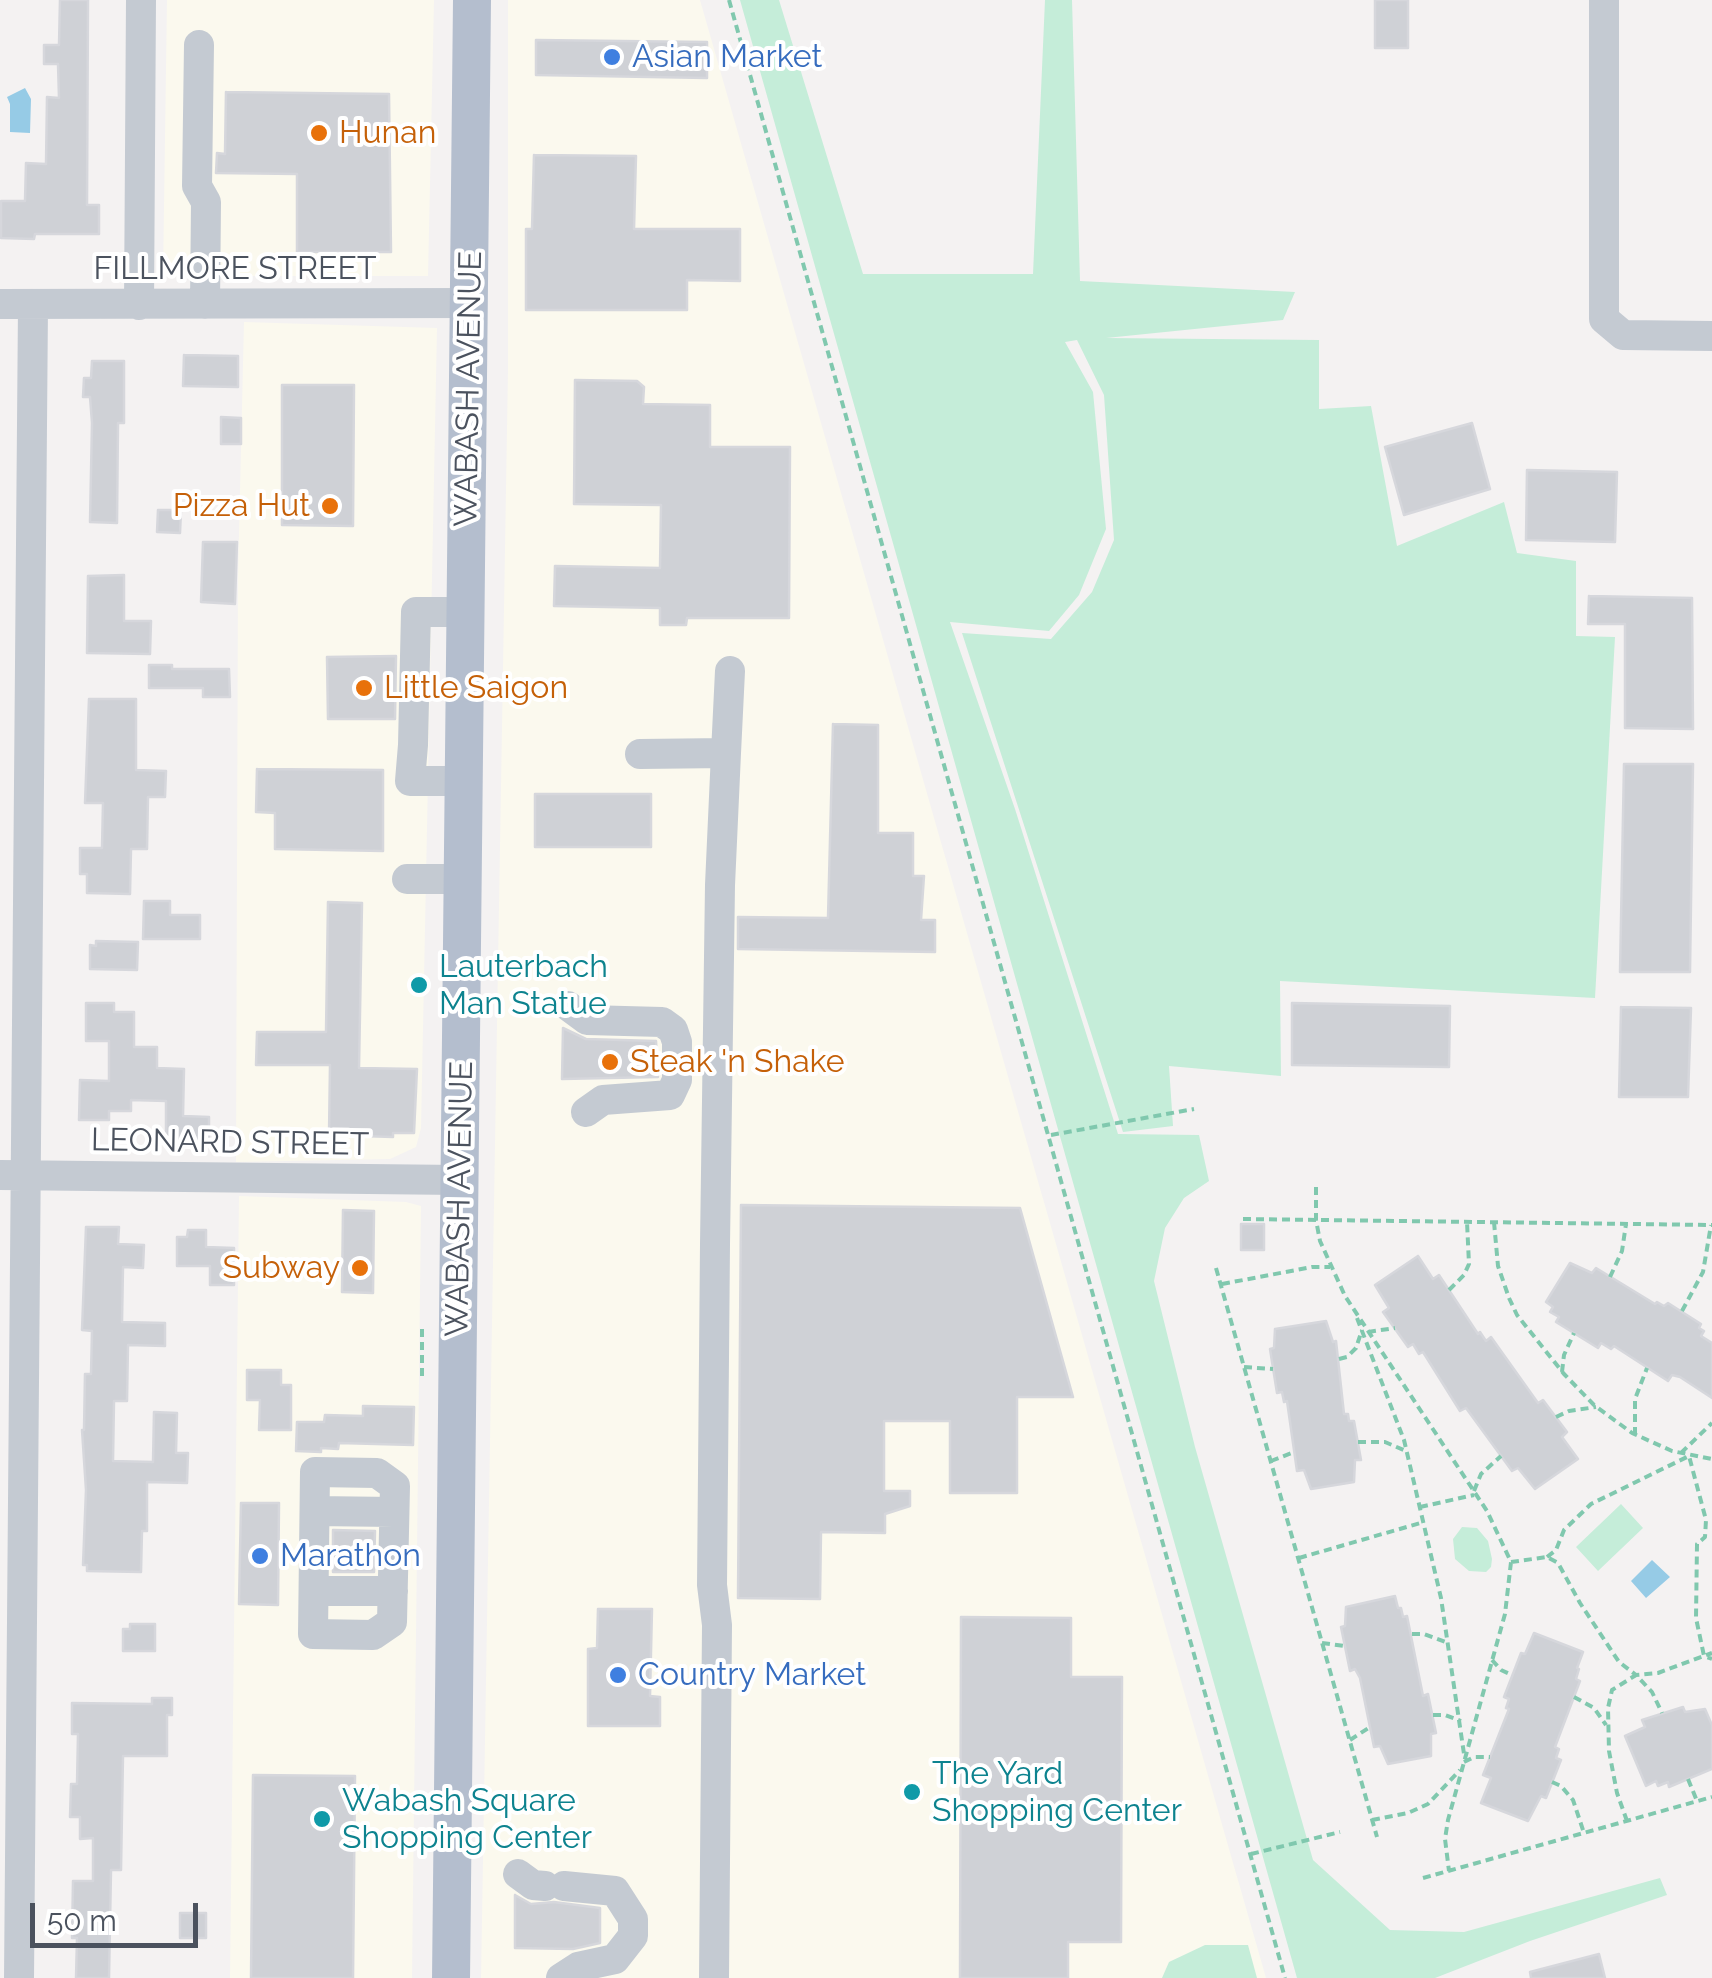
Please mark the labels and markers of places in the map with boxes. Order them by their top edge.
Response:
place label: Asian Market [632,38,822,76]
marker: Asian Market [601,46,623,68]
place label: Hunan [339,114,436,152]
marker: Hunan [308,122,330,144]
place label: Pizza Hut [173,487,310,525]
marker: Pizza Hut [319,495,341,517]
place label: Little Saigon [384,669,568,707]
marker: Little Saigon [353,677,375,699]
place label: Lauterbach Man Statue [439,948,608,1023]
marker: Lauterbach Man Statue [408,974,430,996]
place label: Steak 'n Shake [630,1043,844,1081]
marker: Steak 'n Shake [599,1051,621,1073]
place label: Subway [222,1249,340,1287]
marker: Subway [349,1257,371,1279]
place label: Marathon [280,1537,421,1575]
marker: Marathon [249,1545,271,1567]
place label: Country Market [638,1656,866,1694]
marker: Country Market [607,1664,629,1686]
place label: The Yard Shopping Center [932,1755,1182,1830]
marker: The Yard Shopping Center [901,1781,923,1803]
place label: Wabash Square Shopping Center [342,1782,592,1857]
marker: Wabash Square Shopping Center [311,1808,333,1830]

